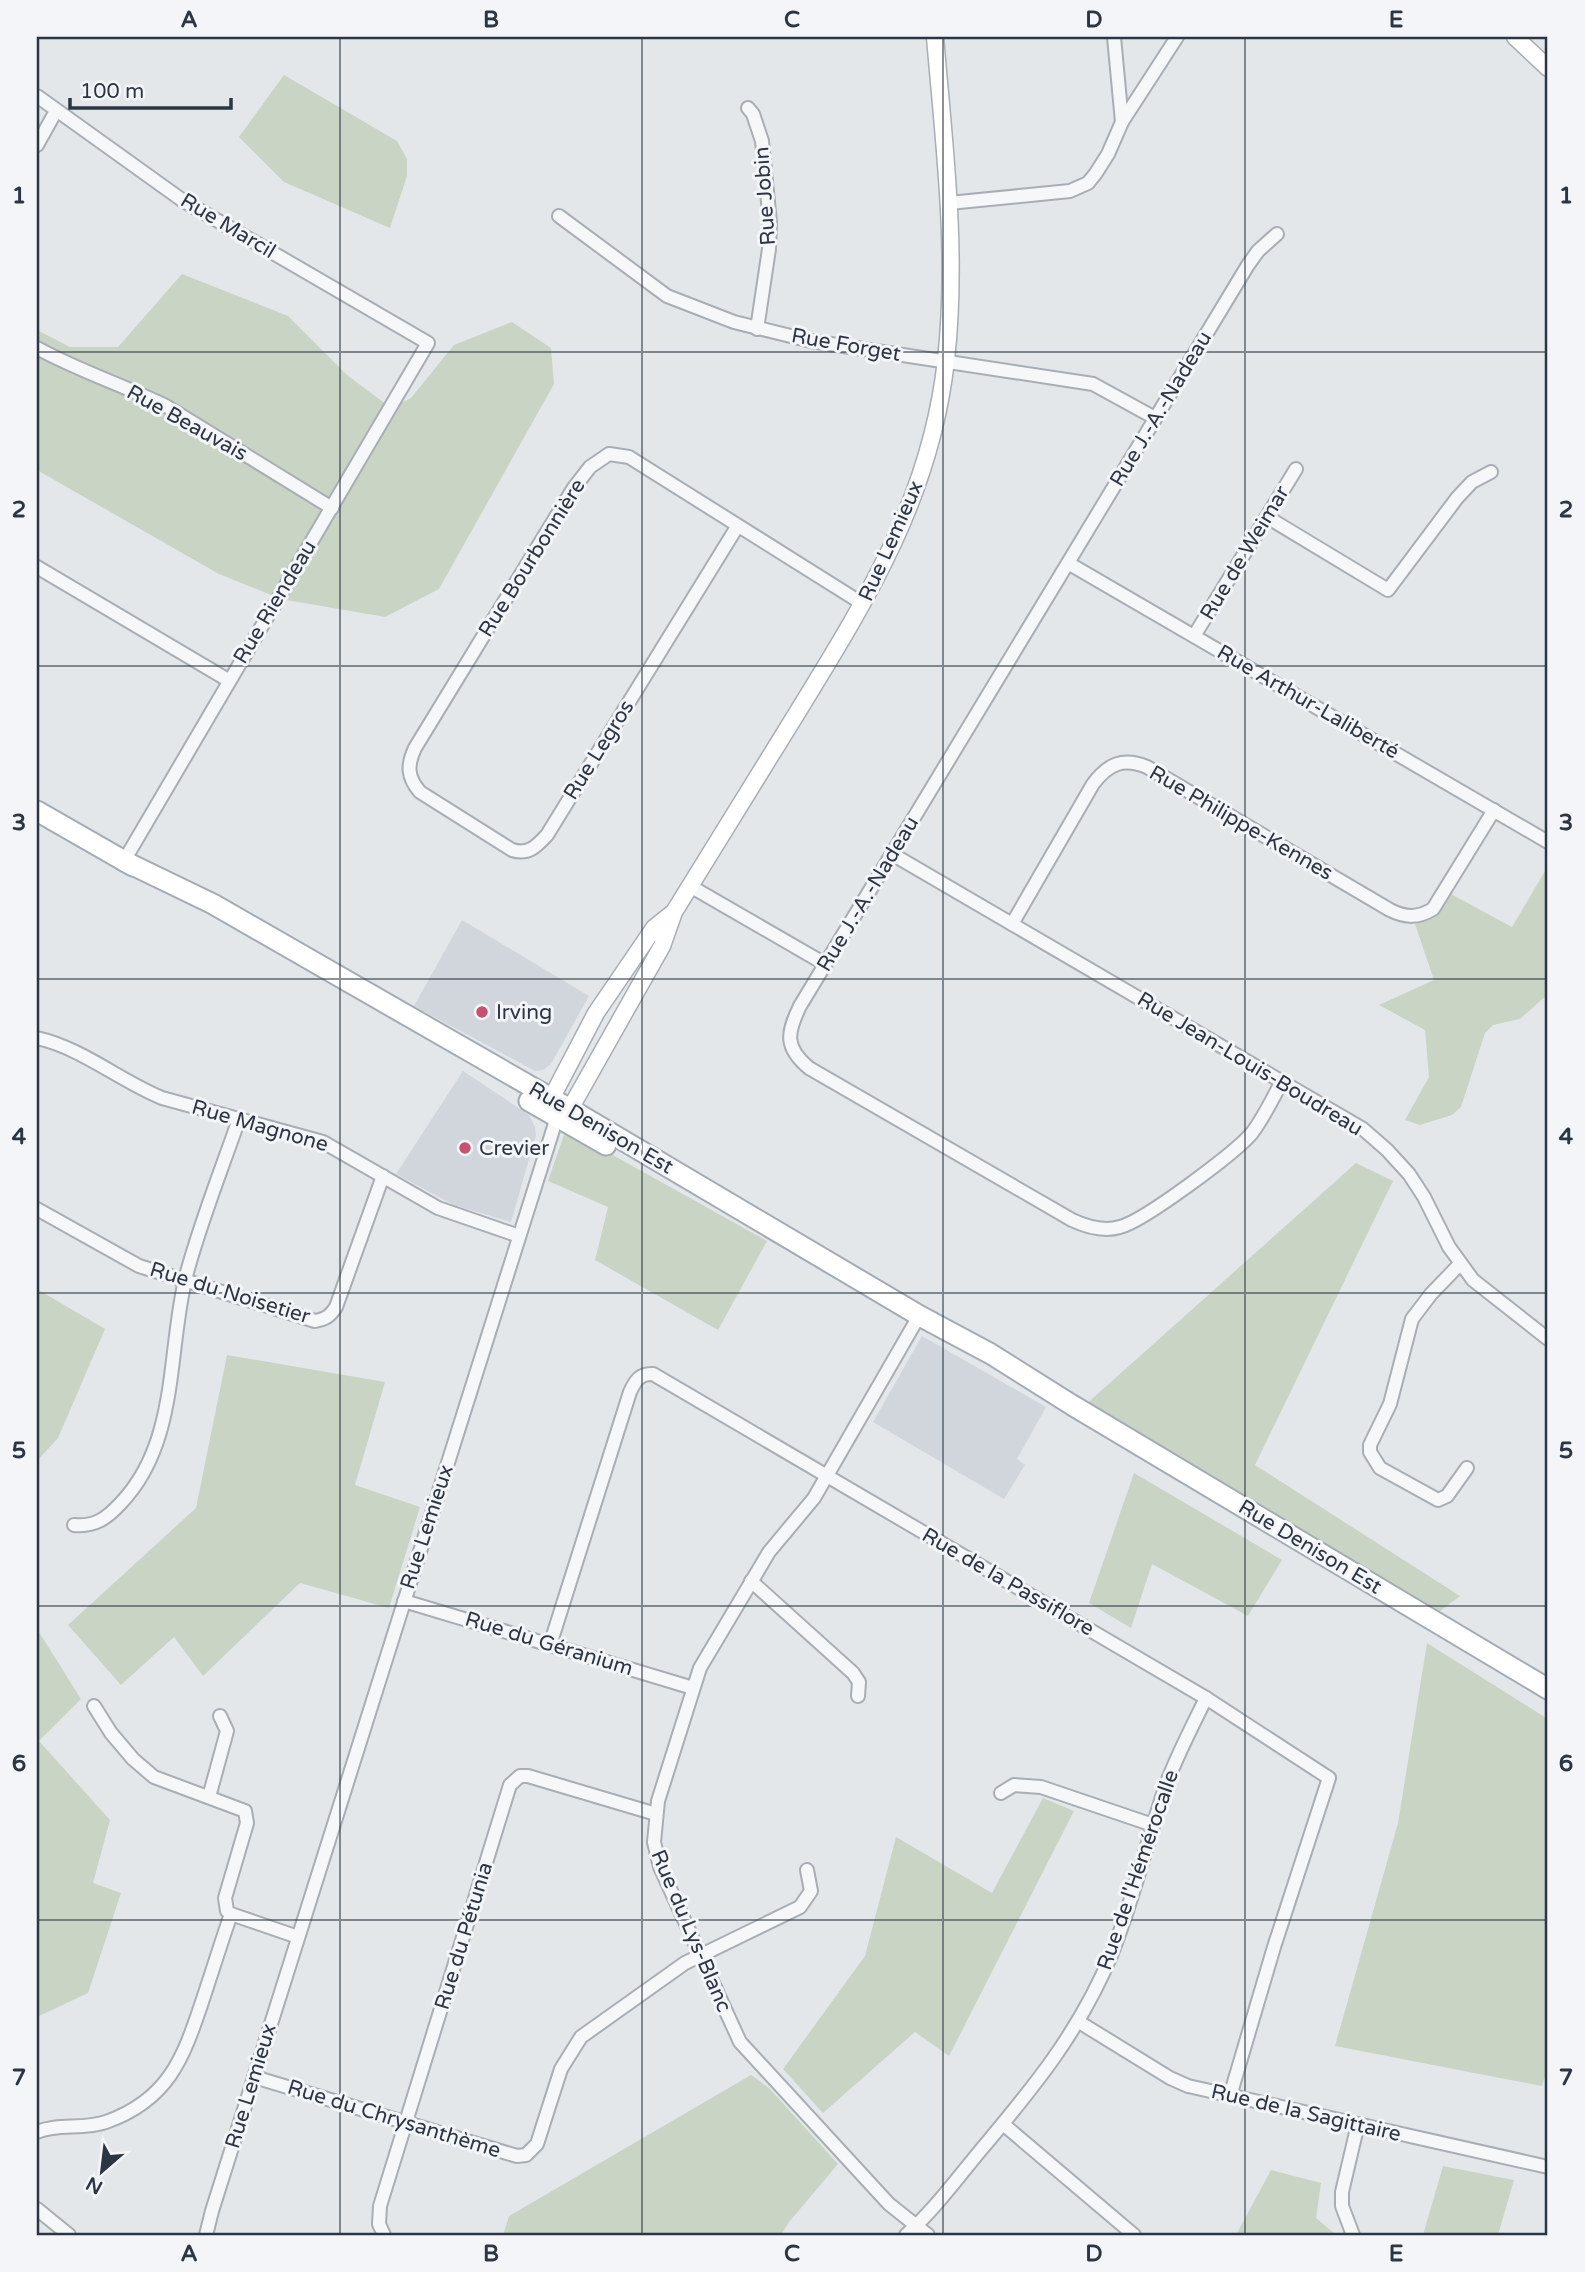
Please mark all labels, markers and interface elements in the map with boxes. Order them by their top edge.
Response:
text: A [180,6,198,34]
text: B [483,6,499,34]
text: C [784,6,800,34]
text: D [1085,6,1103,34]
text: E [1389,6,1403,34]
scale bar [70,66,231,110]
text: 100 m [80,79,144,104]
street label: Rue Jobin [749,146,781,246]
text: 1 [12,182,26,210]
text: 1 [1559,182,1573,210]
street label: Rue Marcil [176,188,280,264]
street label: Rue Forget [789,323,903,367]
street label: Rue J.-A.-Nadeau [1105,327,1217,491]
street label: Rue Beauvais [122,380,252,466]
street label: Rue Bourbonnière [473,474,591,642]
street label: Rue Lemieux [853,477,929,605]
street label: Rue de Weimar [1195,481,1295,625]
text: 2 [12,496,26,524]
text: 2 [1559,496,1573,524]
street label: Rue Riendeau [228,536,322,668]
street label: Rue Arthur-Laliberté [1213,640,1404,764]
street label: Rue Legros [558,696,640,804]
street label: Rue Philippe-Kennes [1145,760,1337,886]
text: 3 [12,809,26,837]
text: 3 [1559,809,1573,837]
street label: Rue J.-A.-Nadeau [812,812,924,976]
street label: Rue Jean-Louis-Boudreau [1133,987,1367,1141]
place label: Irving [496,1000,552,1025]
marker: Irving [474,1004,490,1020]
street label: Rue Denison Est [524,1076,678,1180]
street label: Rue Magnone [189,1095,331,1157]
text: 4 [12,1123,27,1151]
text: 4 [1559,1123,1574,1151]
place label: Crevier [479,1136,549,1161]
marker: Crevier [457,1140,473,1156]
street label: Rue du Noisetier [147,1257,313,1329]
text: 5 [12,1437,26,1465]
text: 5 [1559,1437,1573,1465]
street label: Rue Lemieux [395,1462,459,1592]
street label: Rue Denison Est [1234,1494,1386,1600]
street label: Rue de la Passiflore [917,1523,1099,1642]
street label: Rue du Géranium [462,1607,636,1681]
text: 6 [12,1750,26,1778]
text: 6 [1559,1750,1573,1778]
street label: Rue de l'Hémérocalle [1092,1767,1184,1973]
street label: Rue du Lys-Blanc [645,1846,737,2016]
street label: Rue du Pétunia [430,1859,498,2013]
street label: Rue Lemieux [220,2020,282,2152]
text: 7 [12,2064,26,2092]
text: 7 [1559,2064,1573,2092]
street label: Rue du Chrysanthème [284,2075,504,2163]
street label: Rue de la Sagittaire [1209,2079,1403,2147]
north arrow [66,2136,136,2206]
text: N [83,2172,106,2198]
text: A [180,2240,198,2268]
text: B [483,2240,499,2268]
text: C [784,2240,800,2268]
text: D [1085,2240,1103,2268]
text: E [1389,2240,1403,2268]

